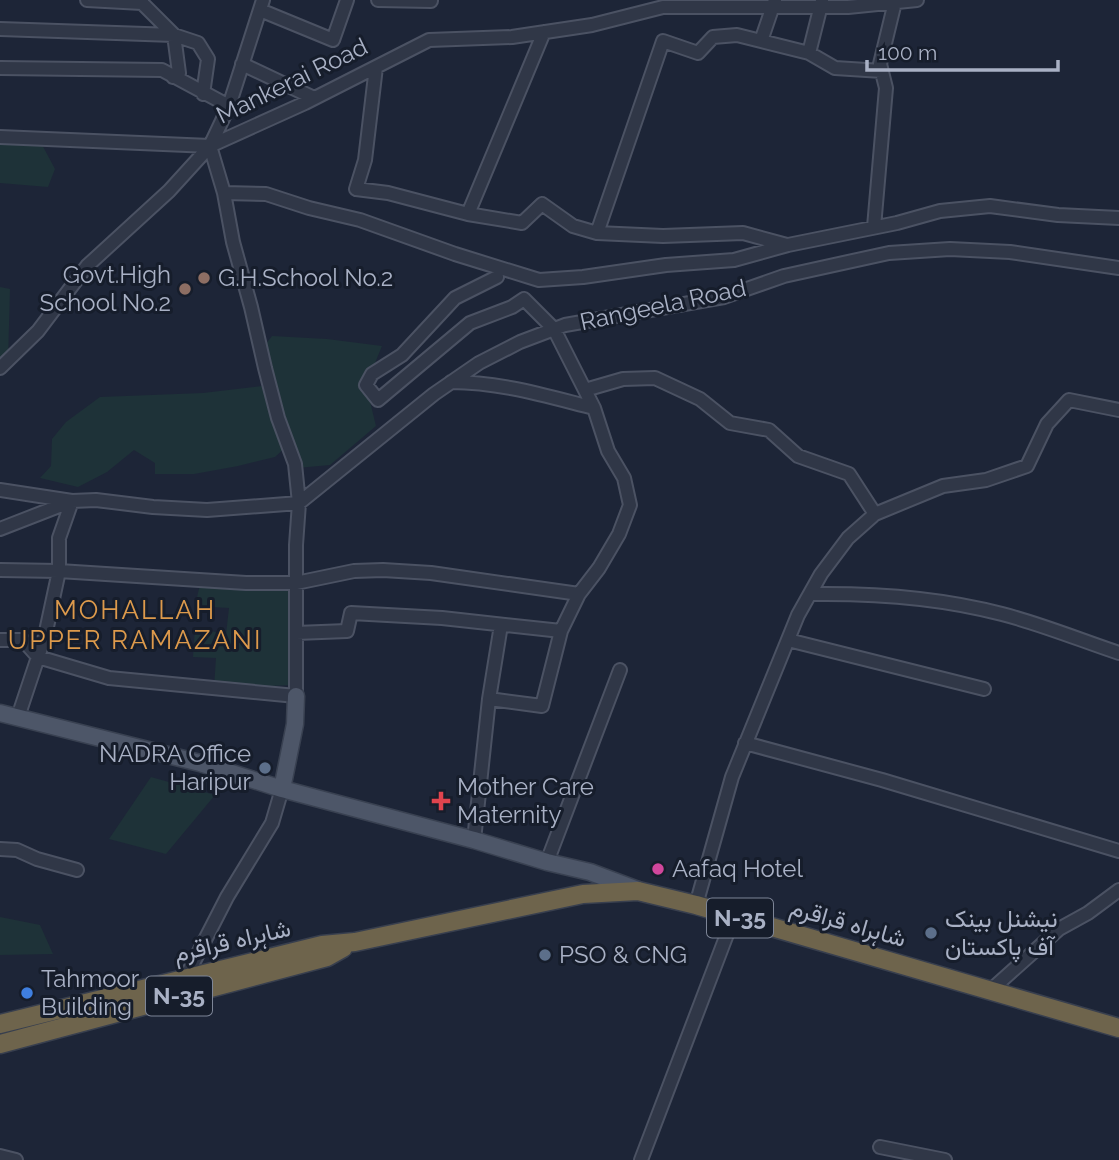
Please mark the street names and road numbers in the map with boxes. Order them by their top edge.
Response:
street label: Mankerai Road [211,31,372,130]
street label: Rangeela Road [577,273,749,336]
street label: شاہراہ قراقرم [786,892,910,955]
road number: N-35 [707,898,773,937]
street label: شاہراہ قراقرم [170,913,294,970]
road number: N-35 [146,976,212,1015]

